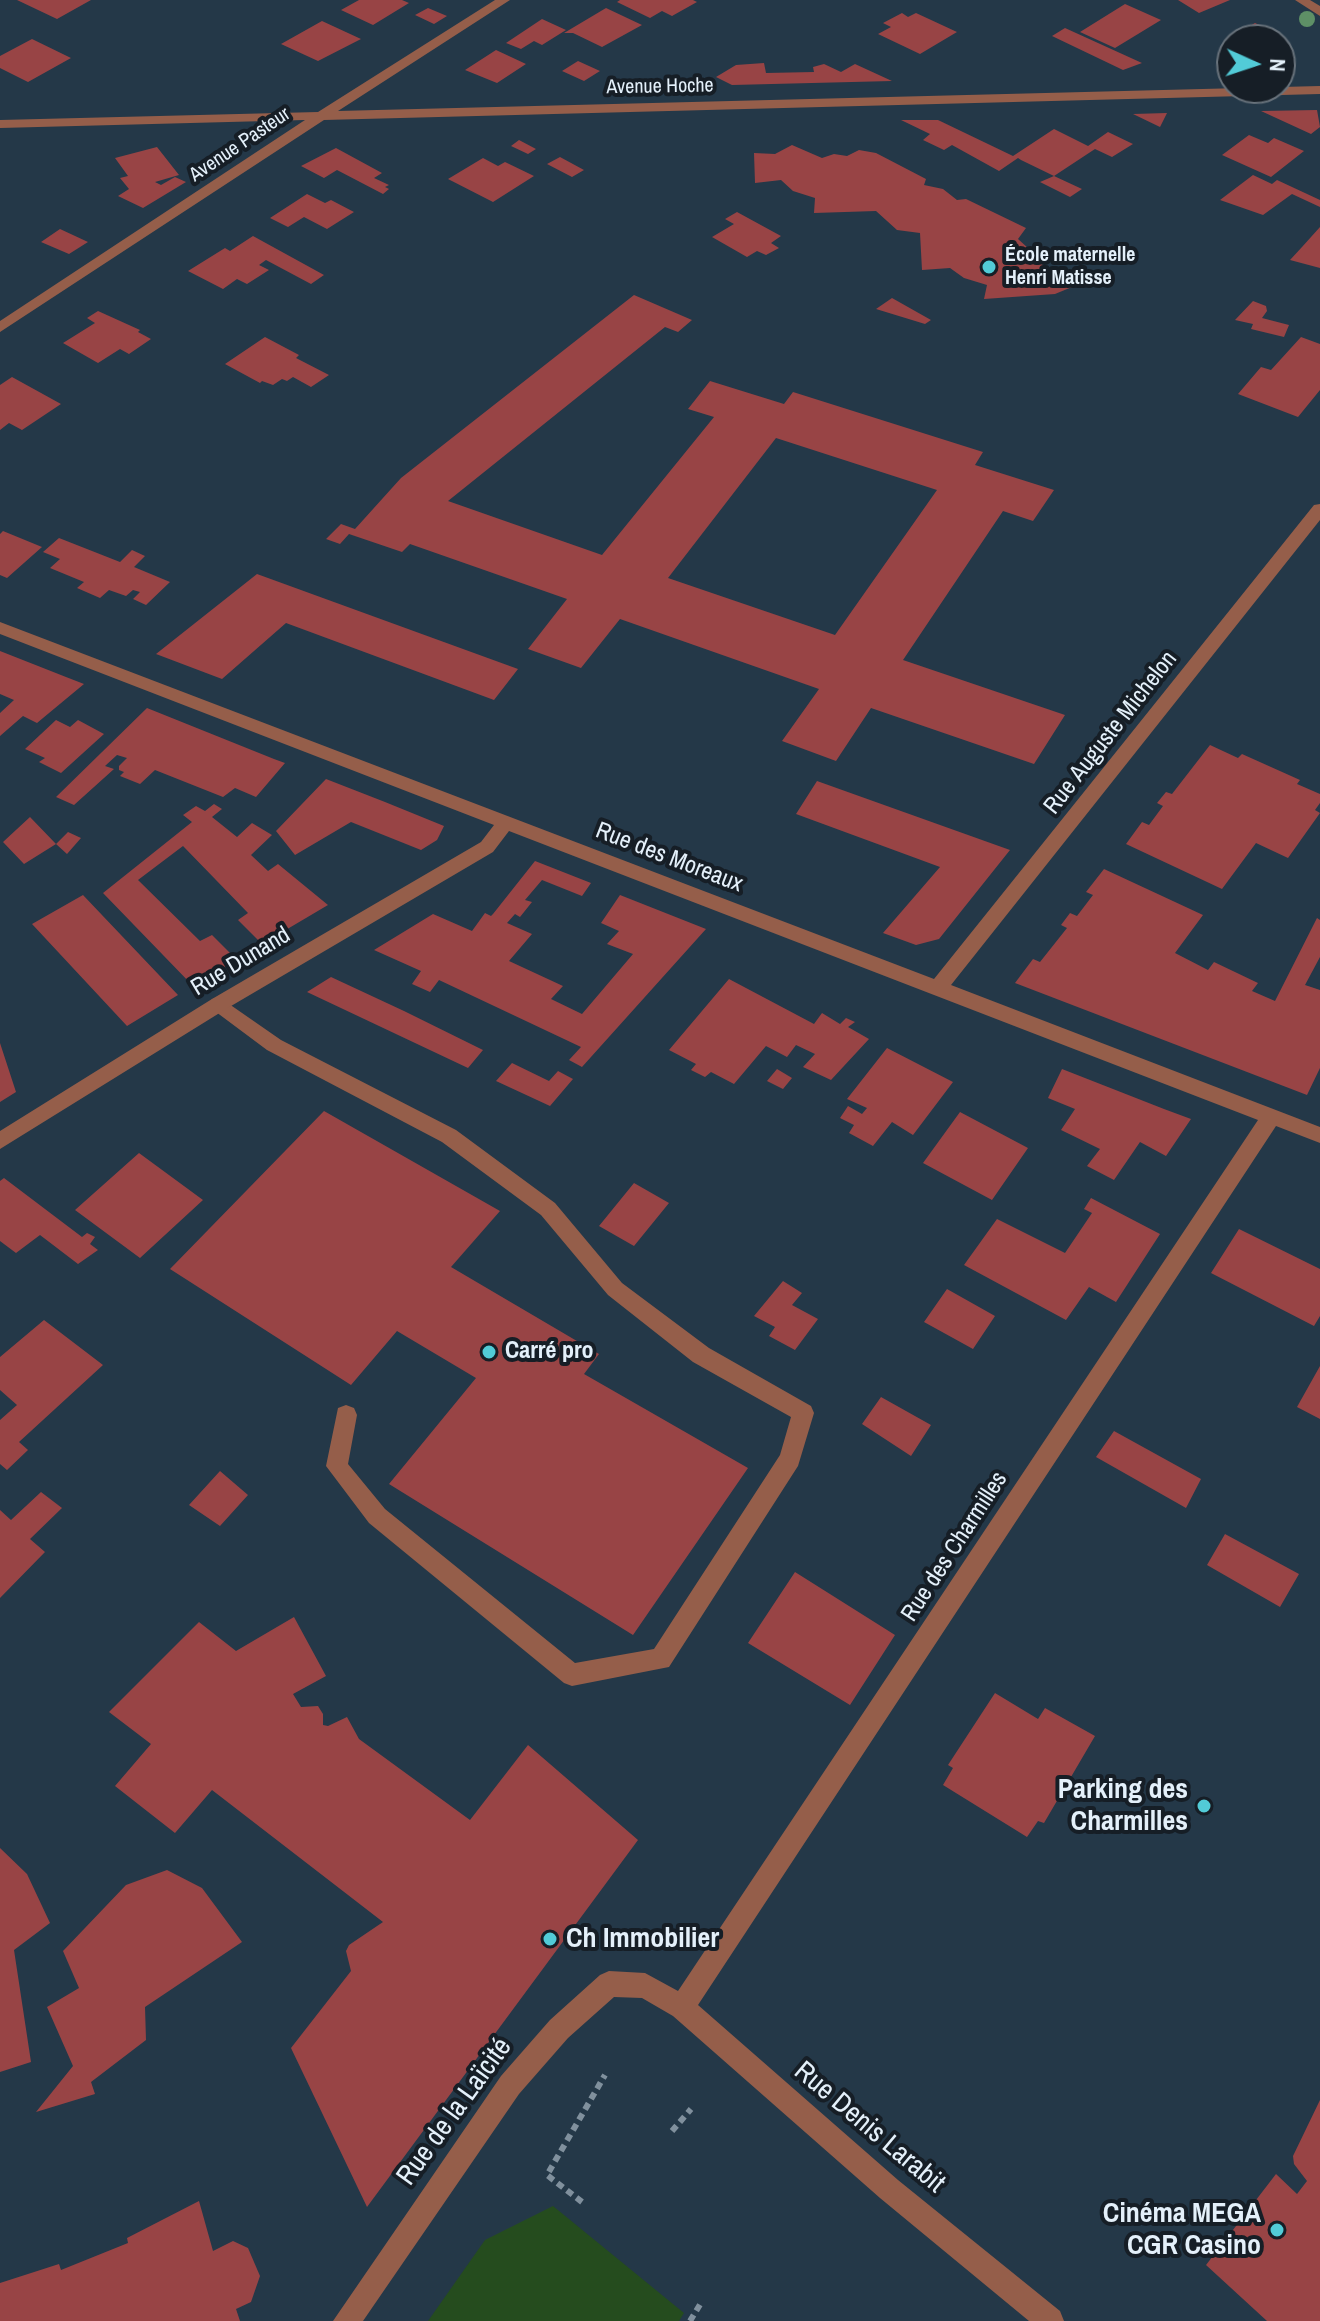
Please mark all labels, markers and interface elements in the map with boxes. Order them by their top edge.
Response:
north arrow [1216,24,1296,104]
text: N [1263,58,1293,72]
street label: Avenue Hoche [606,74,714,100]
street label: Avenue Pasteur [185,103,295,187]
place label: École maternelle Henri Matisse [1005,244,1135,291]
marker: École maternelle Henri Matisse [980,258,998,276]
street label: Rue Auguste Michelon [1038,646,1184,820]
street label: Rue des Moreaux [591,817,747,899]
street label: Rue Dunand [186,921,296,1003]
place label: Carré pro [505,1338,594,1366]
marker: Carré pro [480,1343,498,1361]
street label: Rue des Charmilles [896,1467,1014,1627]
place label: Parking des Charmilles [1058,1773,1188,1839]
marker: Parking des Charmilles [1195,1797,1213,1815]
place label: Ch Immobilier [566,1922,719,1956]
marker: Ch Immobilier [541,1930,559,1948]
street label: Rue de la Laïcité [390,2032,520,2192]
street label: Rue Denis Larabit [787,2055,951,2201]
place label: Cinéma MEGA CGR Casino [1103,2197,1261,2263]
marker: Cinéma MEGA CGR Casino [1268,2221,1286,2239]

